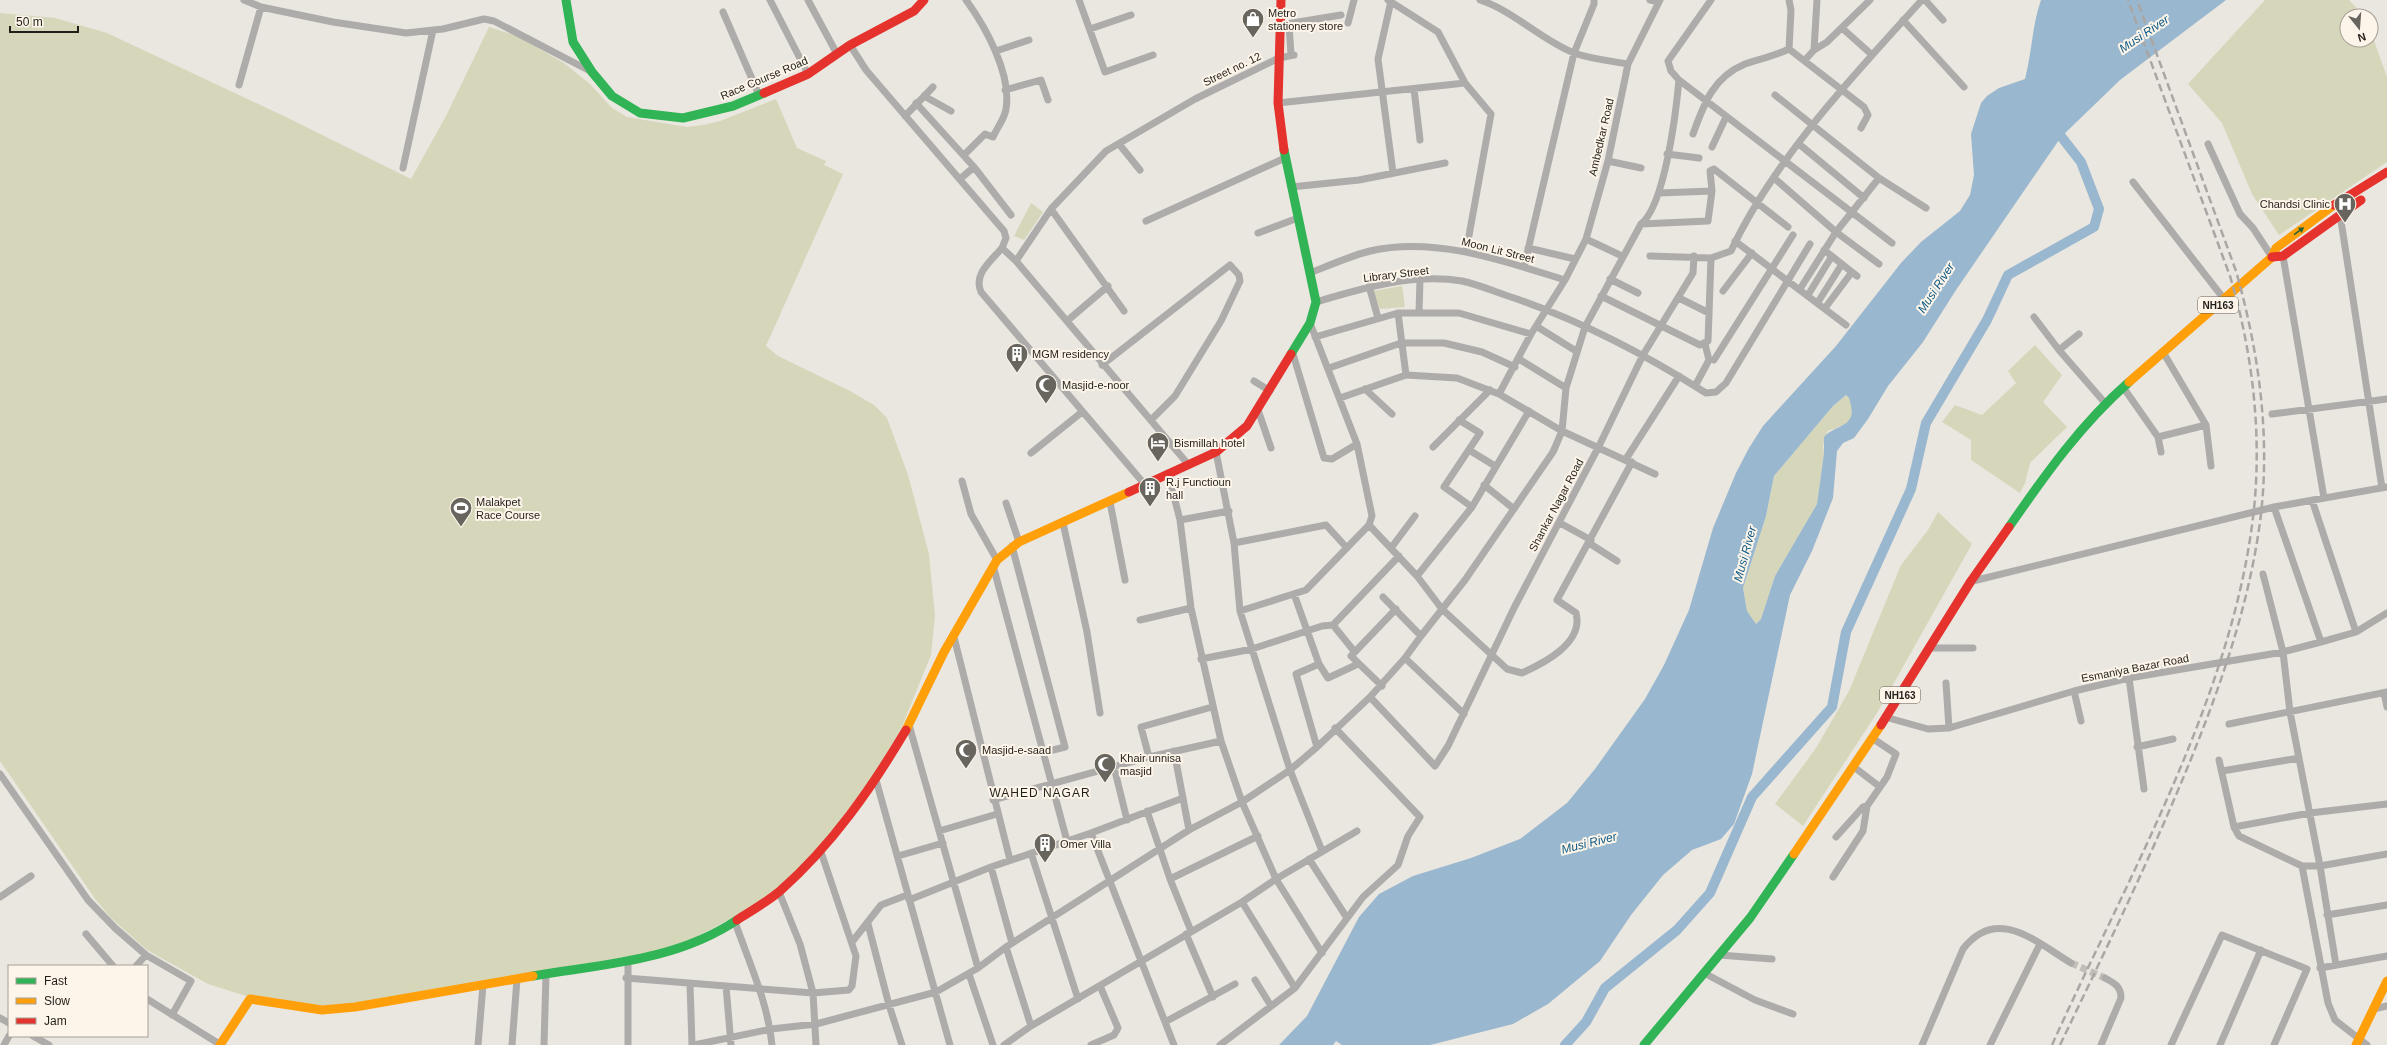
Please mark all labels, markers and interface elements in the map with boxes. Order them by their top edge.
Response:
shop icon: Metro stationery store [1240,6,1266,39]
place label: Metro stationery store [1268,7,1343,32]
scale bar [10,8,78,34]
north arrow [2339,8,2379,48]
water label: Musi River [2117,12,2172,56]
text: 50 m [16,15,43,29]
text: N [2356,31,2367,44]
street label: Street no. 12 [1201,50,1263,88]
street label: Race Course Road [719,54,809,102]
street label: Ambedkar Road [1586,97,1616,177]
hospital icon: Chandsi Clinic [2332,191,2358,224]
place label: Chandsi Clinic [2260,198,2330,210]
one-way arrow [2294,227,2305,235]
street label: Moon Lit Street [1460,235,1536,265]
water label: Musi River [1915,260,1958,316]
street label: Library Street [1362,264,1430,284]
road number: NH163 [2198,297,2238,313]
building icon: MGM residency [1004,341,1030,374]
place label: MGM residency [1032,348,1110,360]
mosque icon: Masjid-e-noor [1033,372,1059,405]
place label: Masjid-e-noor [1062,379,1130,391]
hotel icon: Bismillah hotel [1145,430,1171,463]
place label: Bismillah hotel [1174,437,1245,449]
street label: Shankar Nagar Road [1526,457,1586,553]
building icon: R.j Functioun hall [1137,475,1163,508]
place label: R.j Functioun hall [1166,476,1231,501]
sports icon: Malakpet Race Course [448,495,474,528]
place label: Malakpet Race Course [476,496,540,521]
water label: Musi River [1731,524,1759,583]
street label: Esmaniya Bazar Road [2080,652,2190,684]
road number: NH163 [1880,687,1920,703]
mosque icon: Masjid-e-saad [953,737,979,770]
place label: Masjid-e-saad [982,744,1051,756]
mosque icon: Khair unnisa masjid [1092,751,1118,784]
place label: Khair unnisa masjid [1120,752,1182,777]
district label: WAHED NAGAR [989,786,1091,800]
water label: Musi River [1560,829,1619,857]
building icon: Omer Villa [1032,831,1058,864]
place label: Omer Villa [1060,838,1112,850]
legend [8,965,148,1037]
text: Fast [44,974,68,988]
text: Slow [44,994,70,1008]
text: Jam [44,1014,67,1028]

